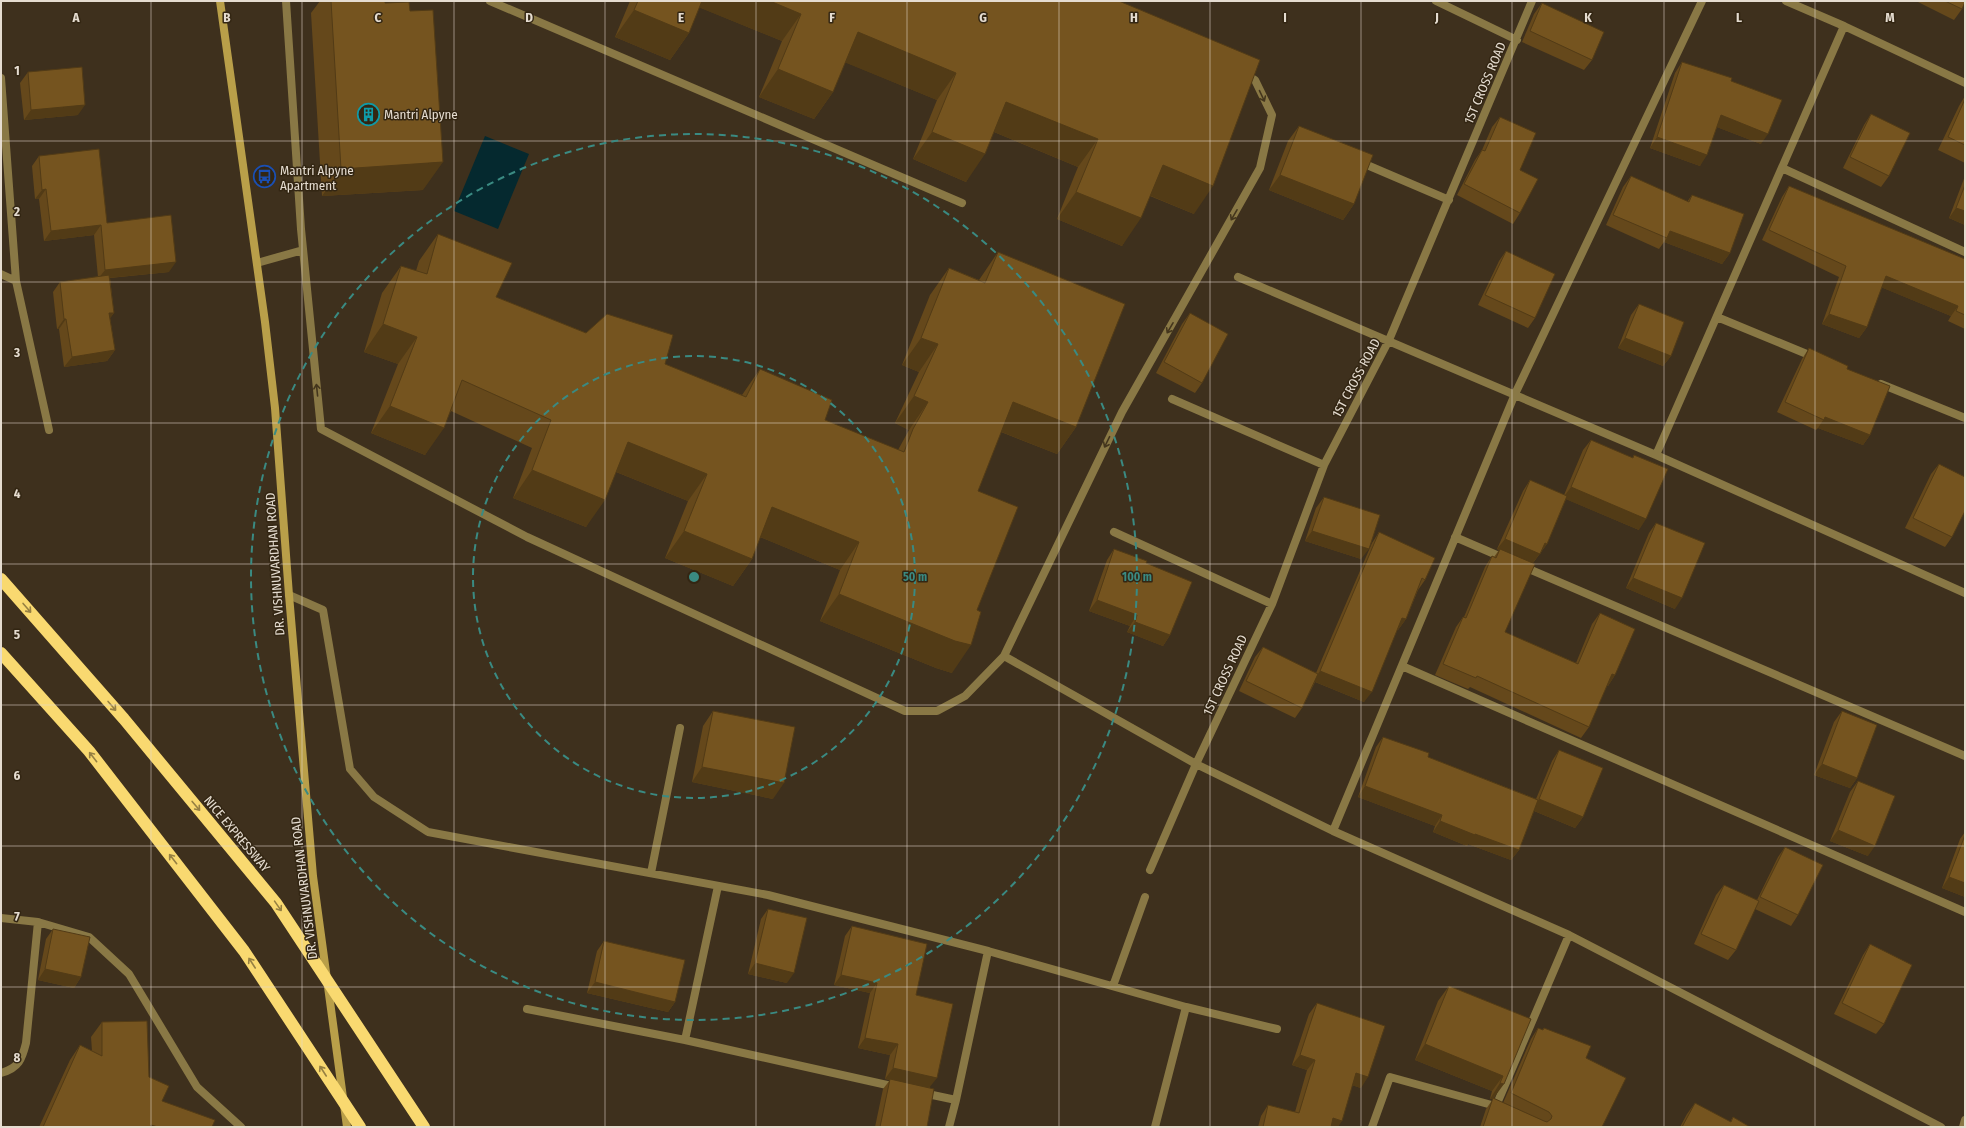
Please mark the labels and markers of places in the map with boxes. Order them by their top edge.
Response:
building icon: Mantri Alpyne [355,101,381,127]
place label: Mantri Alpyne [384,107,458,122]
place label: Mantri Alpyne Apartment [280,163,354,193]
bus stop icon: Mantri Alpyne Apartment [251,164,277,190]
centre of rings [687,570,701,584]

